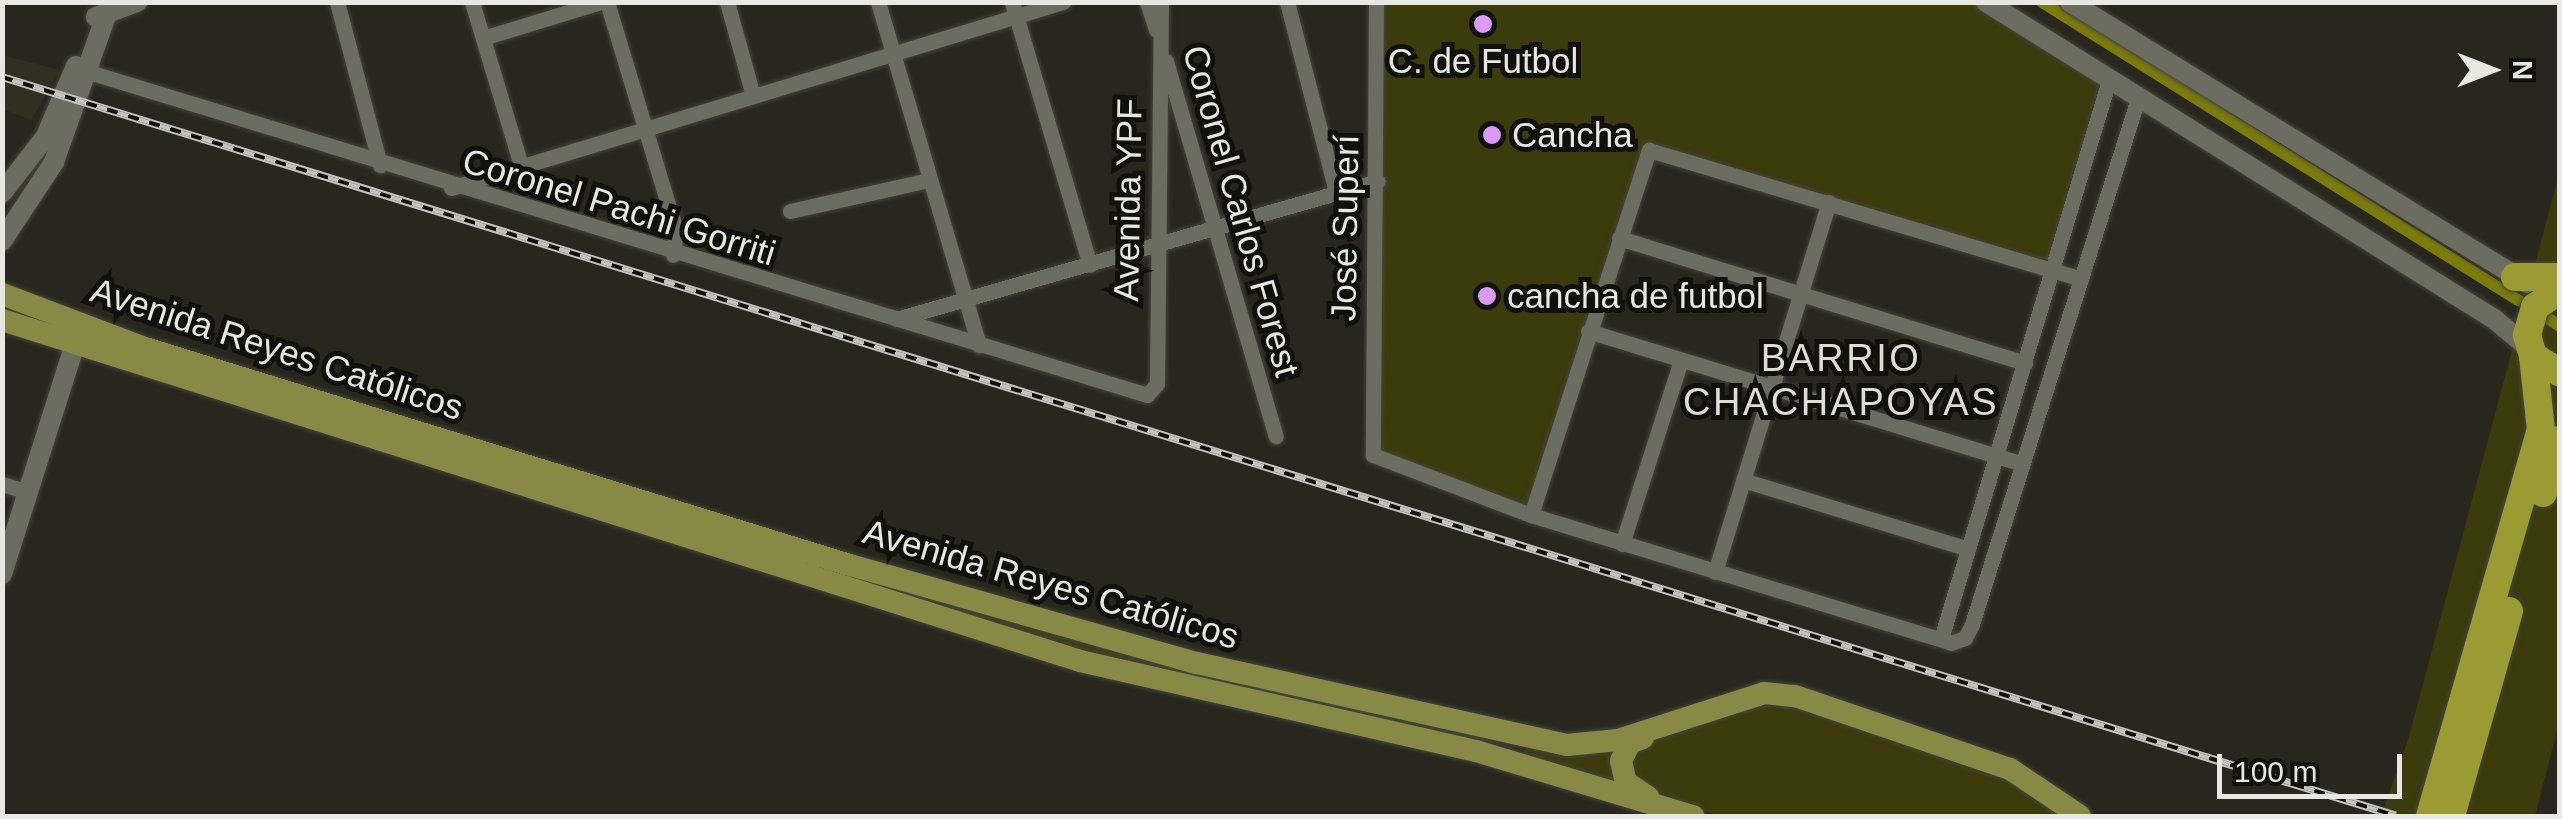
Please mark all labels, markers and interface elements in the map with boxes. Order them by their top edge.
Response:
marker: C. de Futbol [1472,13,1494,35]
north arrow [2442,20,2542,120]
place label: C. de Futbol [1388,40,1578,82]
street label: Coronel Carlos Forest [1174,41,1308,381]
text: N [2507,60,2538,80]
street label: Avenida YPF [1105,98,1151,302]
place label: Cancha [1512,114,1633,156]
marker: Cancha [1481,124,1503,146]
street label: José Superí [1322,134,1368,322]
street label: Coronel Pachi Gorriti [458,139,780,275]
street label: Avenida Reyes Católicos [86,269,468,429]
place label: cancha de futbol [1507,275,1764,317]
marker: cancha de futbol [1476,285,1498,307]
district label: BARRIO CHACHAPOYAS [1683,336,1999,426]
street label: Avenida Reyes Católicos [859,510,1243,658]
scale bar [2222,734,2407,796]
text: 100 m [2234,755,2317,788]

